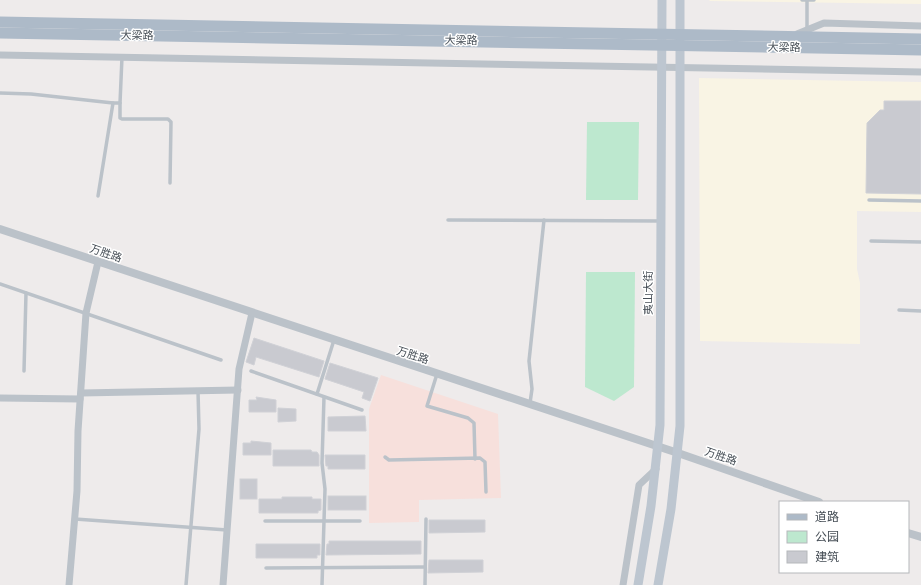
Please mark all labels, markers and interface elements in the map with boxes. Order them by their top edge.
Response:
street label: 大梁路 [120,28,154,42]
street label: 大梁路 [444,33,478,47]
street label: 大梁路 [767,40,801,54]
street label: 万胜路 [88,241,124,265]
street label: 夷山大街 [641,271,655,315]
street label: 万胜路 [395,343,431,367]
street label: 万胜路 [703,444,739,468]
legend [779,501,909,573]
text: 道路 [815,509,839,524]
text: 公园 [815,529,839,544]
text: 建筑 [815,549,839,564]

